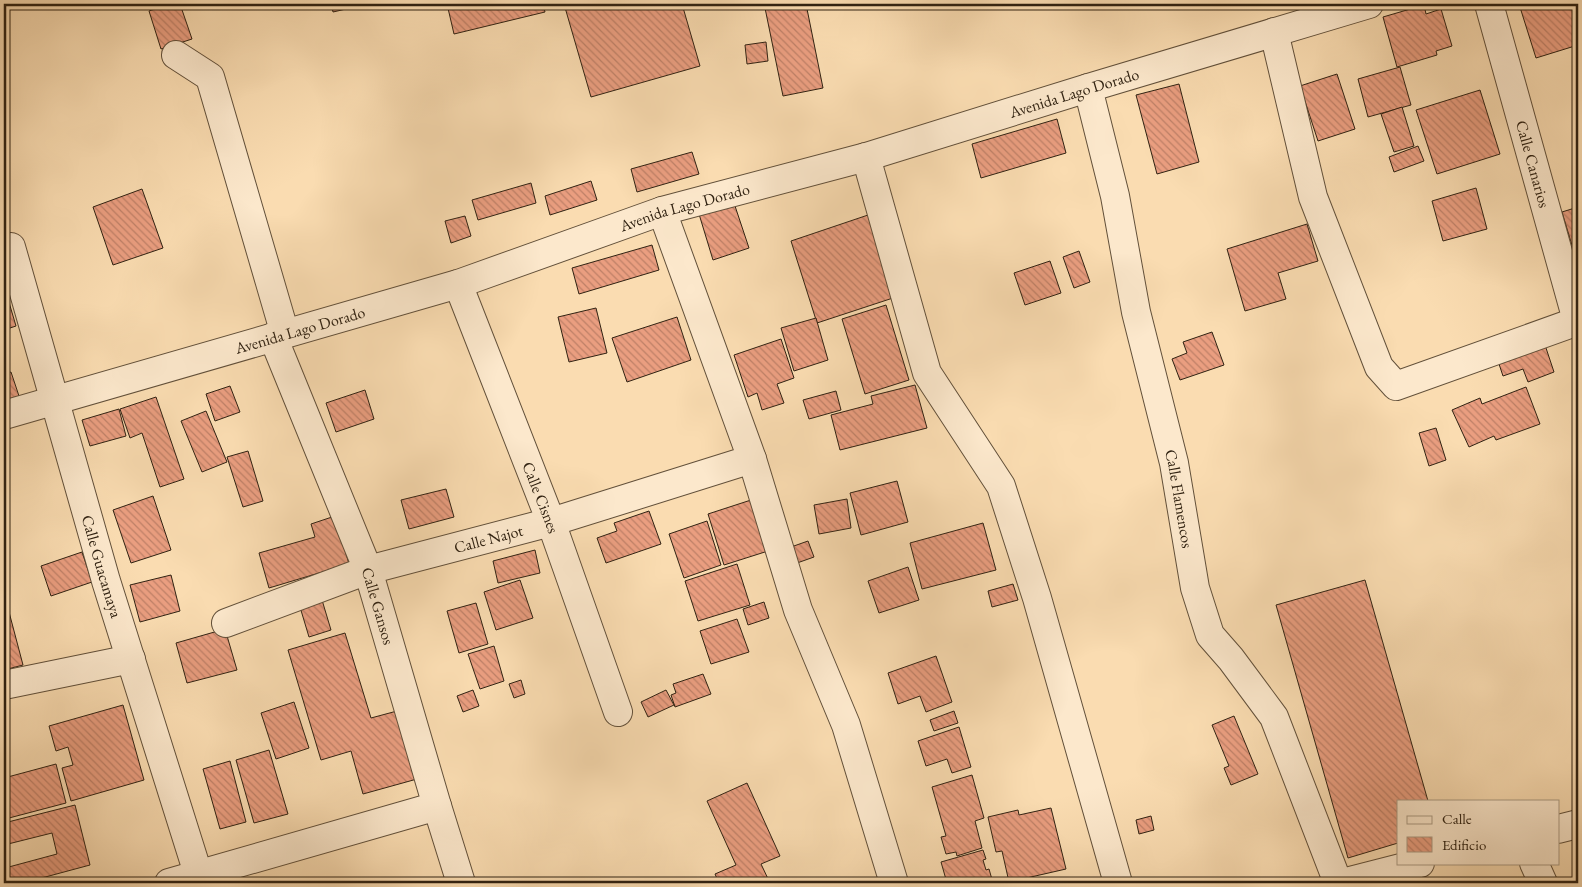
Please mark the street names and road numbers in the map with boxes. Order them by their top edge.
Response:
street label: Avenida Lago Dorado [1006,63,1141,123]
street label: Calle Canarios [1511,118,1556,210]
street label: Avenida Lago Dorado [616,178,752,236]
street label: Avenida Lago Dorado [231,301,368,359]
street label: Calle Flamencos [1160,447,1199,550]
street label: Calle Cisnes [518,458,565,536]
street label: Calle Guacamaya [77,513,128,621]
street label: Calle Najot [452,519,525,558]
street label: Calle Gansos [357,565,400,647]

